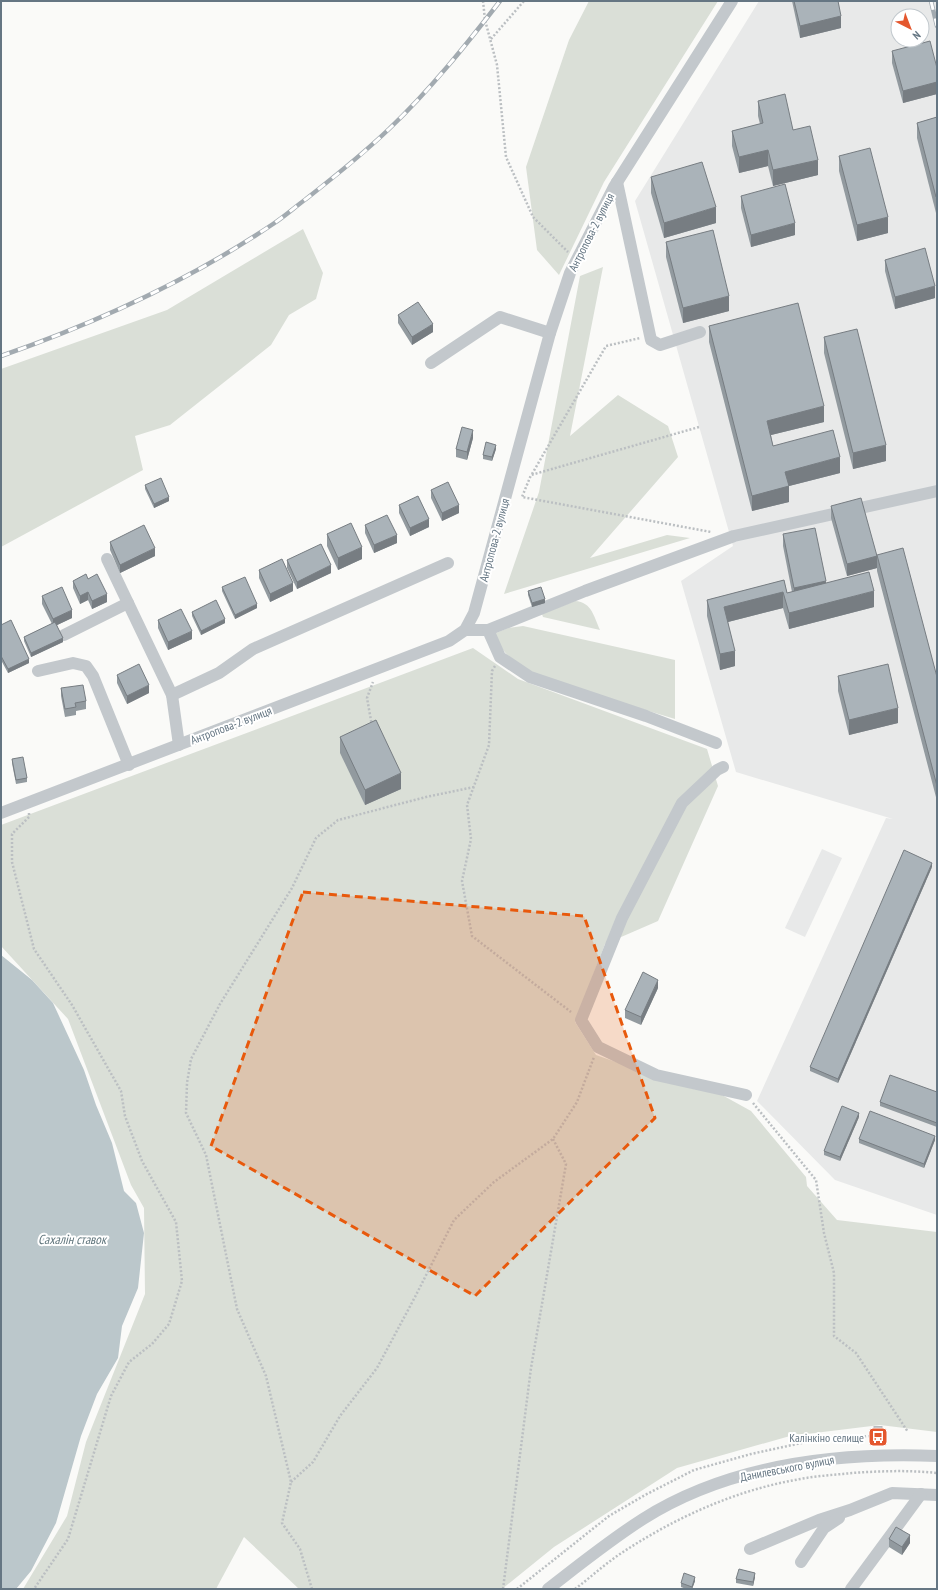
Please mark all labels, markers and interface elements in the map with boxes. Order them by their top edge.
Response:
north arrow [890,8,930,48]
text: N [910,28,924,43]
street label: Антропова-2 вулиця [565,190,617,274]
street label: Антропова-2 вулиця [476,496,512,583]
street label: Антропова-2 вулиця [188,702,274,747]
water label: Сахалін ставок [38,1231,108,1248]
bus stop icon: Калінкіно селище [867,1426,889,1448]
place label: Калінкіно селище [789,1430,864,1445]
street label: Данилевського вулиця [739,1451,836,1484]

